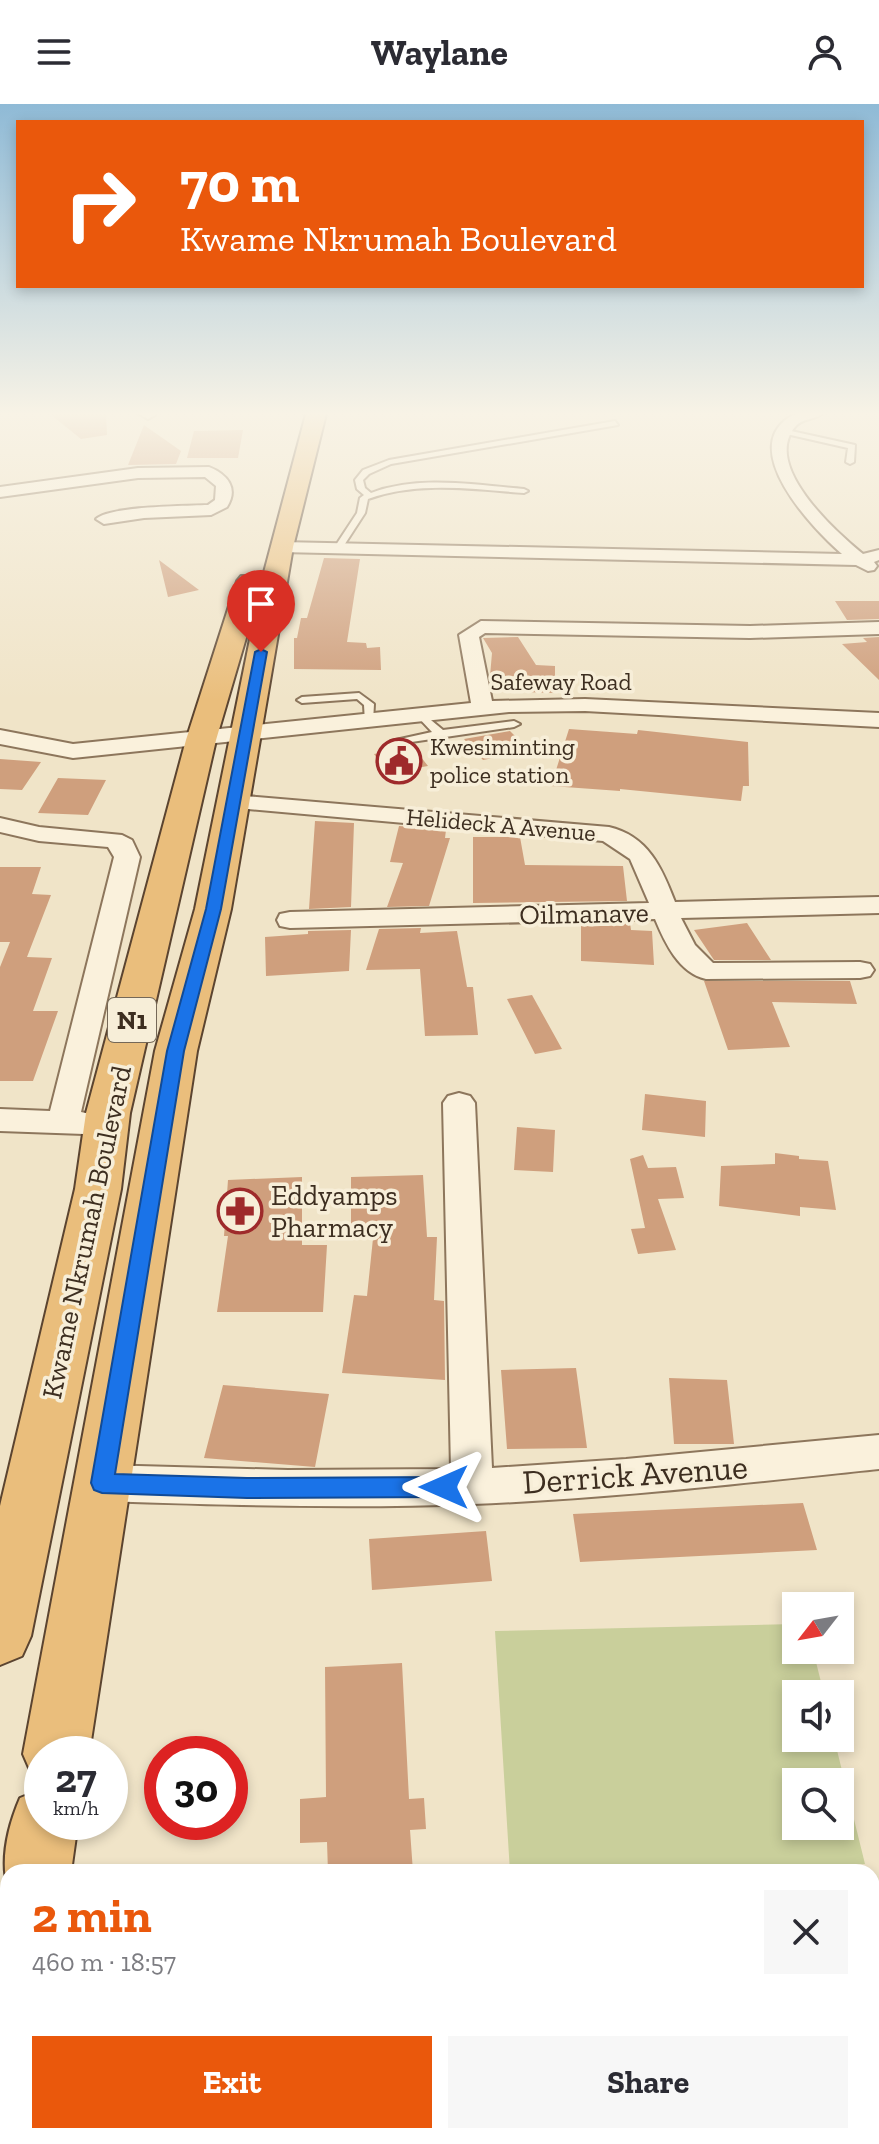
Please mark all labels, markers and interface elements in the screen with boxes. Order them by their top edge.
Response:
icon: menu [32,30,76,74]
icon: person [803,30,847,74]
text: Waylane [371,31,508,74]
text: 70 m [180,149,300,216]
icon: right [48,152,152,256]
text: Kwame Nkrumah Boulevard [180,217,617,260]
pin [227,570,295,652]
icon: arrive [239,582,283,626]
street label: Safeway Road [490,667,632,696]
place label: Kwesiminting police station [430,732,575,789]
public building icon: Kwesiminting police station [375,737,423,785]
street label: Helideck A Avenue [405,802,597,847]
street label: Oilmanave [519,896,649,931]
road number: N1 [108,998,156,1042]
street label: Kwame Nkrumah Boulevard [35,1063,138,1402]
place label: Eddyamps Pharmacy [271,1179,398,1244]
pharmacy icon: Eddyamps Pharmacy [216,1187,264,1235]
position arrow [402,1445,486,1529]
street label: Derrick Avenue [521,1446,749,1503]
north arrow [782,1592,854,1664]
map controls [782,1592,854,1840]
button: sound [782,1680,854,1752]
speed limit sign: 30 [144,1736,248,1840]
text: 27 [55,1754,97,1802]
button: search [782,1768,854,1840]
text: km/h [53,1796,99,1820]
text: 2 min [32,1887,152,1944]
button: close [764,1890,848,1974]
text: 460 m · 18:57 [32,1946,176,1978]
button: Exit [32,2036,432,2128]
button: Share [448,2036,848,2128]

